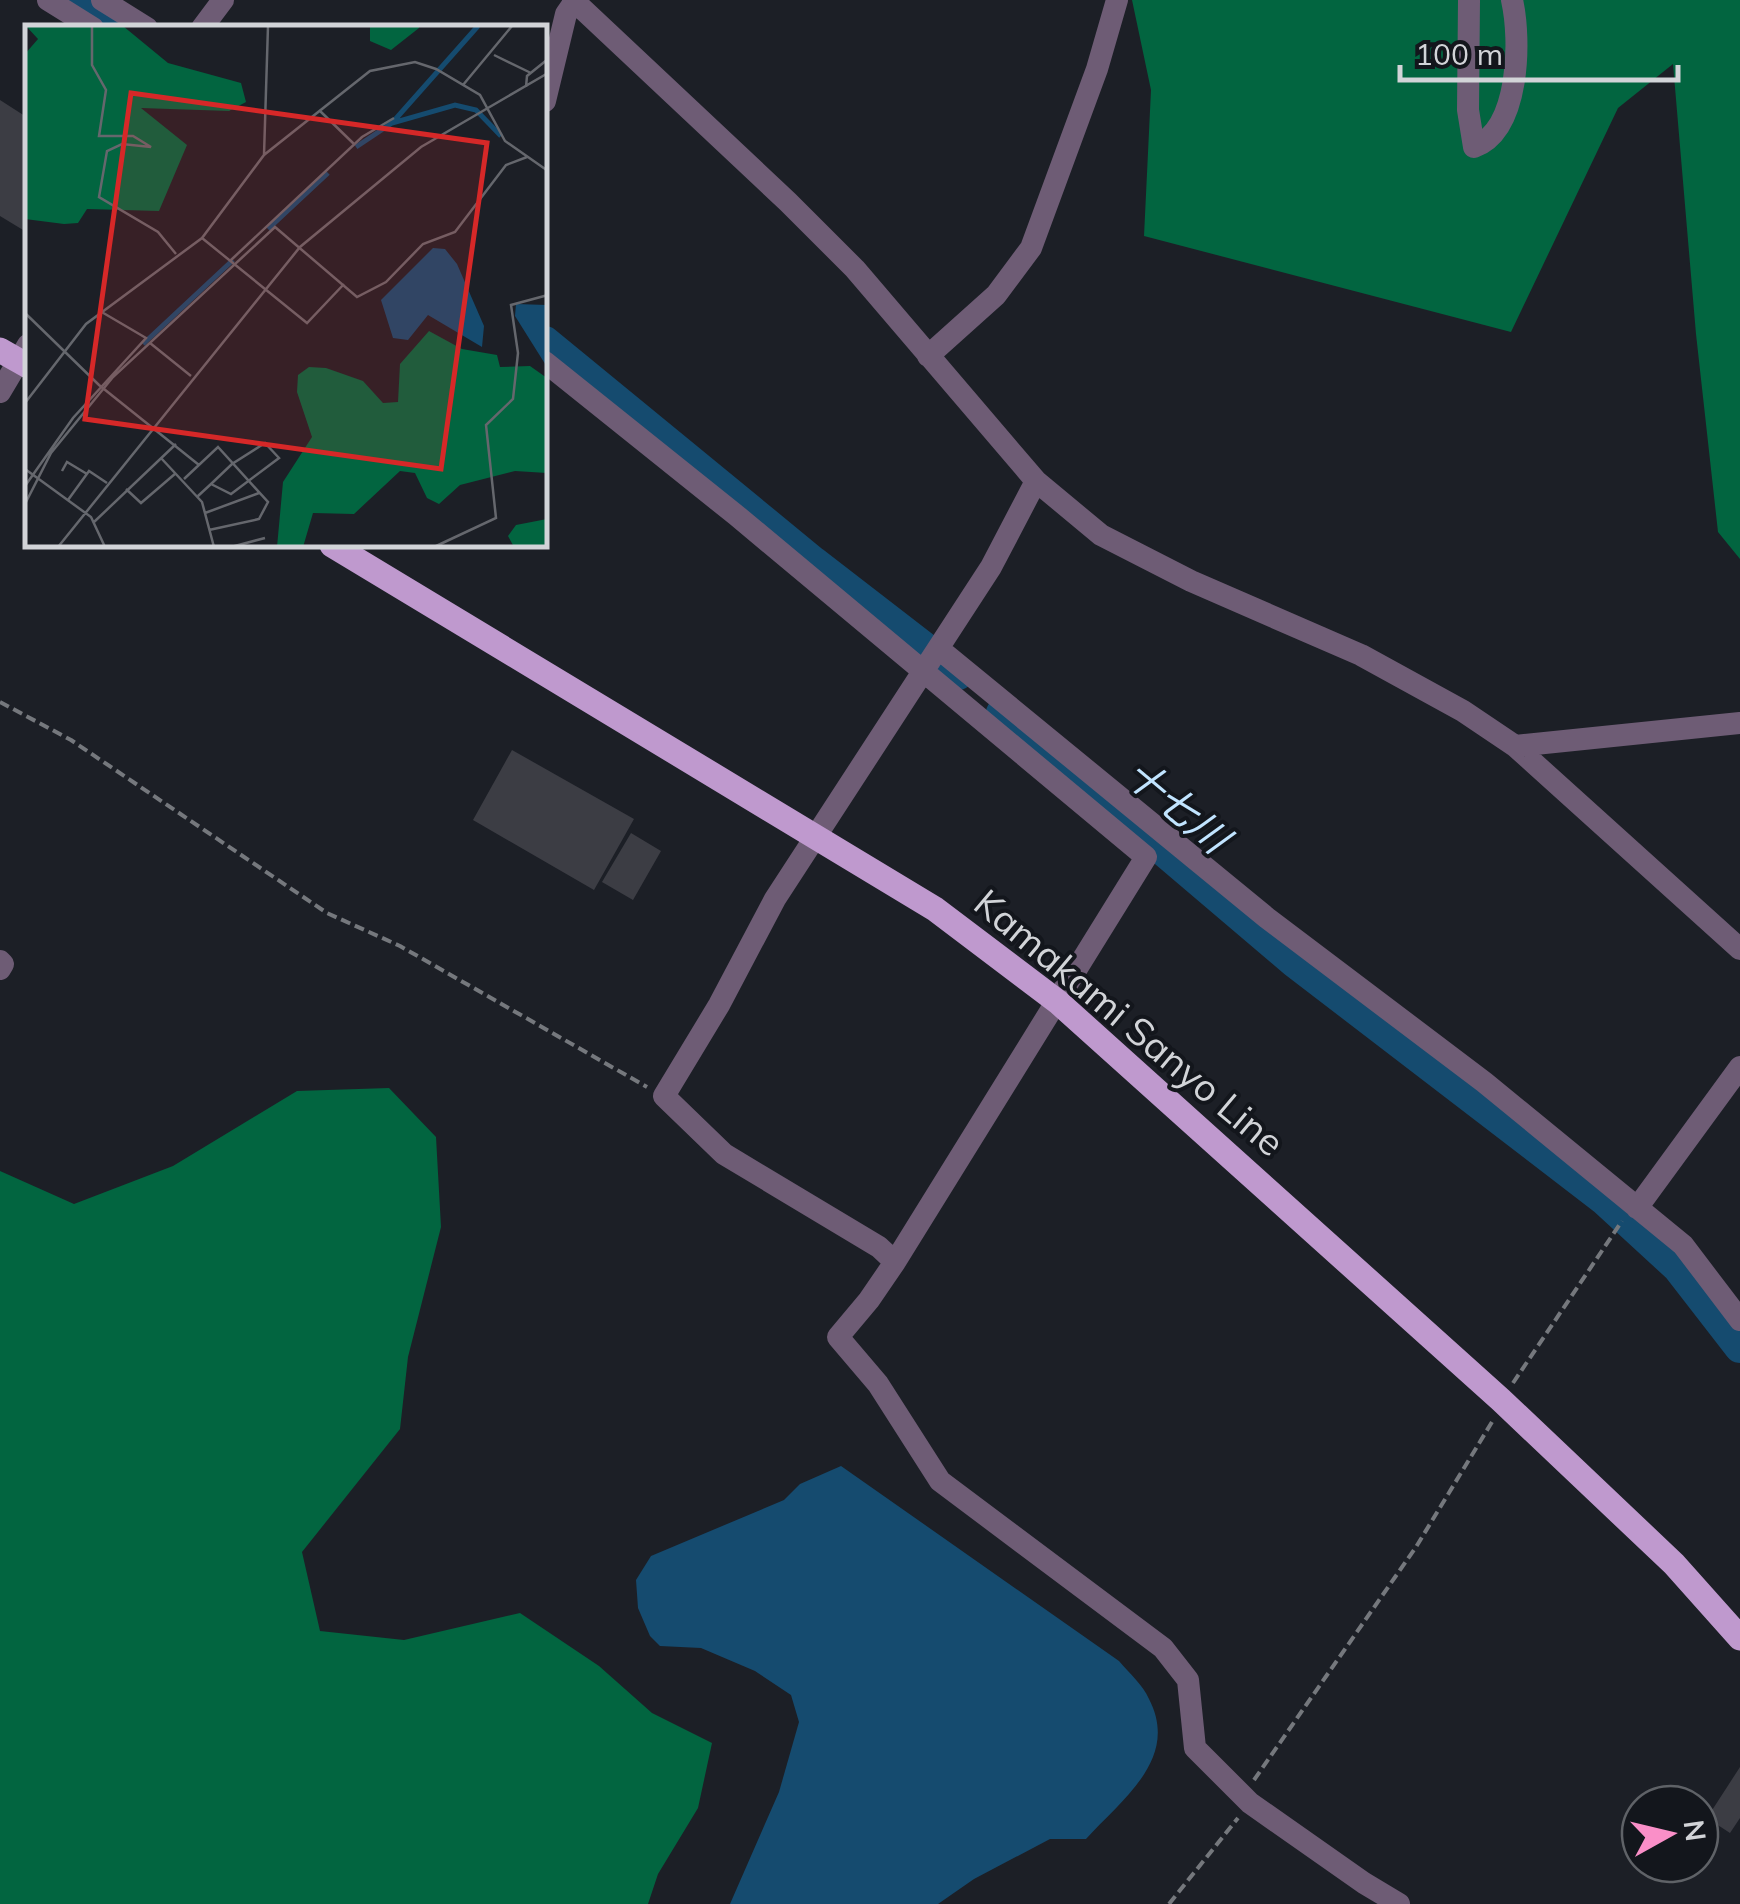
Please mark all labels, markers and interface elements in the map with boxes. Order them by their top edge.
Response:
scale bar [1400,20,1678,82]
inset map [25,25,548,548]
text: 100 m [1415,35,1503,73]
water label: 十七川 [1116,748,1243,866]
street label: Kamakami Sanyo Line [965,878,1295,1166]
north arrow [1620,1784,1720,1884]
text: N [1676,1818,1714,1843]

